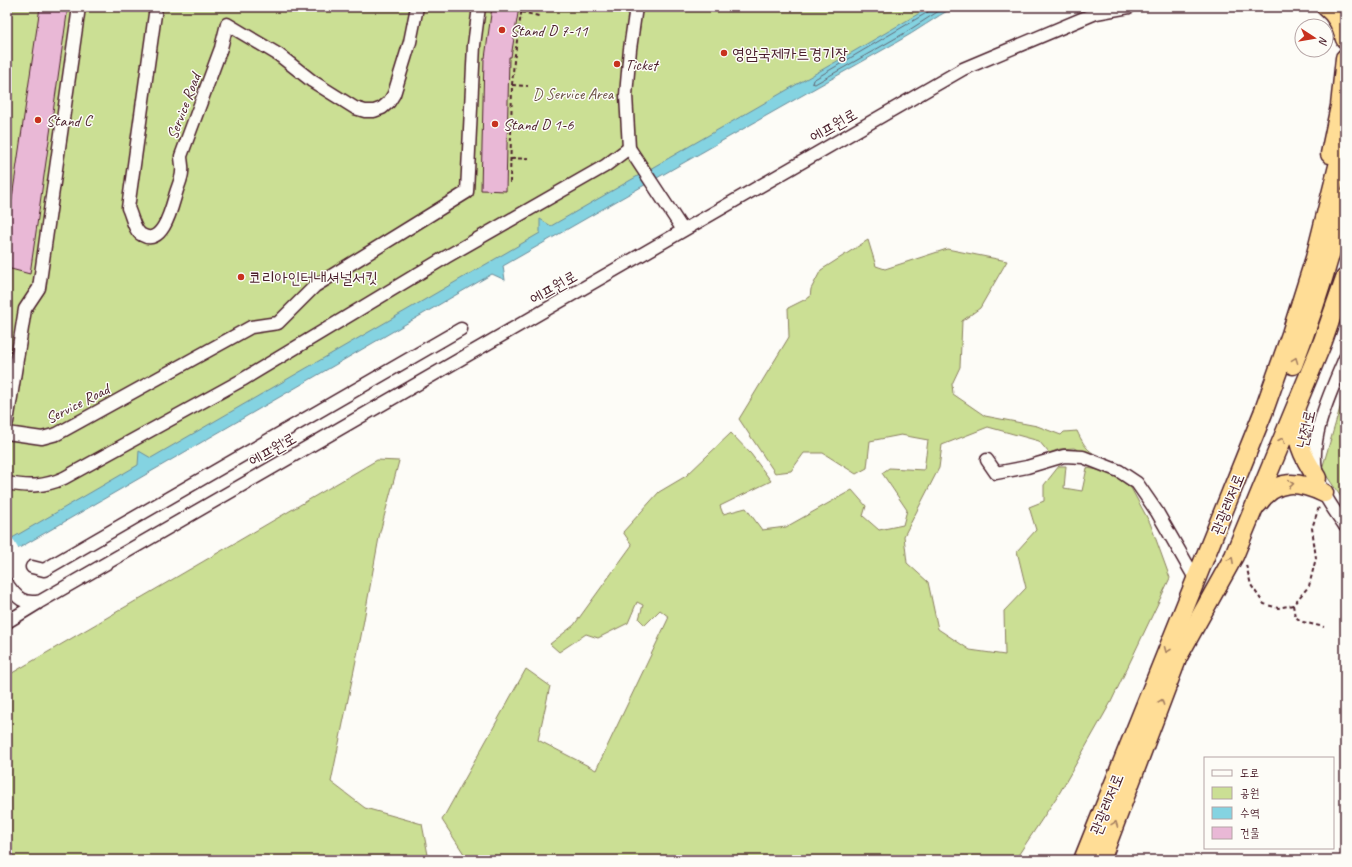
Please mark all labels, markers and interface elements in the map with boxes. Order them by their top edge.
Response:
north arrow [1294,18,1334,58]
place label: Stand D 7-11 [510,21,588,41]
marker: Stand D 7-11 [497,25,507,35]
text: N [1316,35,1331,47]
place label: 영암국제카트경기장 [732,44,848,64]
marker: 영암국제카트경기장 [719,48,729,58]
place label: Ticket [625,55,660,75]
marker: Ticket [612,59,622,69]
street label: Service Road [162,68,207,142]
park label: D Service Area [533,84,615,104]
street label: 에프원로 [806,104,861,147]
place label: Stand C [46,111,94,131]
marker: Stand C [33,115,43,125]
place label: Stand D 1-6 [503,115,574,135]
marker: Stand D 1-6 [490,119,500,129]
street label: 에프원로 [526,266,581,309]
place label: 코리아인터내셔널서킷 [249,268,378,288]
marker: 코리아인터내셔널서킷 [236,272,246,282]
one-way arrow [1291,356,1299,363]
street label: Service Road [42,378,115,428]
street label: 난전로 [1292,408,1320,450]
street label: 에프원로 [245,428,300,471]
one-way arrow [1277,437,1285,445]
street label: 관광레저로 [1207,471,1249,538]
one-way arrow [1288,480,1294,489]
one-way arrow [1227,557,1234,564]
one-way arrow [1164,647,1172,654]
one-way arrow [1157,699,1165,706]
legend [1204,757,1334,849]
text: 도로 [1240,765,1259,781]
street label: 관광레저로 [1086,771,1128,838]
text: 공원 [1240,785,1259,801]
text: 수역 [1240,805,1260,821]
one-way arrow [1110,820,1118,827]
text: 건물 [1240,825,1260,841]

